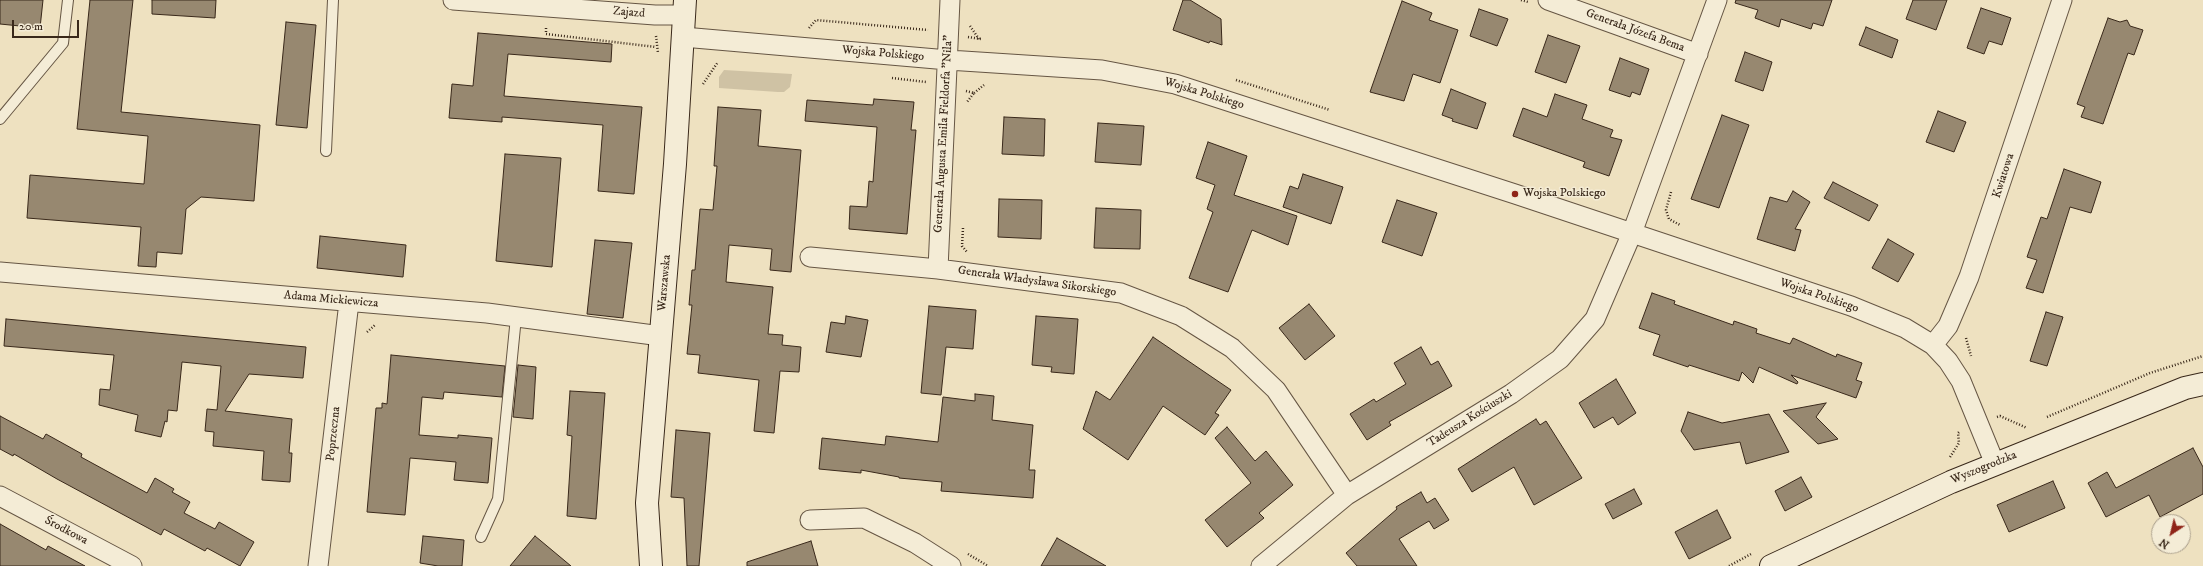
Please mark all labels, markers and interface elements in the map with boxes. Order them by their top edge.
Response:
street label: Zajazd [612,4,646,22]
street label: Generała Józefa Bema [1584,6,1686,56]
scale bar [14,12,81,38]
text: 20 m [19,19,43,34]
street label: Generała Augusta Emila Fieldorfa "Nila" [932,35,956,233]
street label: Wojska Polskiego [841,43,925,65]
street label: Wojska Polskiego [1162,75,1246,113]
street label: Kwiatowa [1990,152,2018,200]
place label: Wojska Polskiego [1523,187,1606,201]
marker: Wojska Polskiego [1510,189,1520,199]
street label: Warszawska [655,254,675,312]
street label: Generała Władysława Sikorskiego [957,264,1117,300]
street label: Wojska Polskiego [1778,276,1860,316]
street label: Adama Mickiewicza [283,289,379,311]
street label: Tadeusza Kościuszki [1425,387,1515,451]
street label: Poprzeczna [324,406,344,462]
street label: Wyszogrodzka [1949,448,2019,488]
street label: Środkowa [42,514,90,548]
north arrow [2151,514,2191,554]
text: N [2157,535,2172,551]

